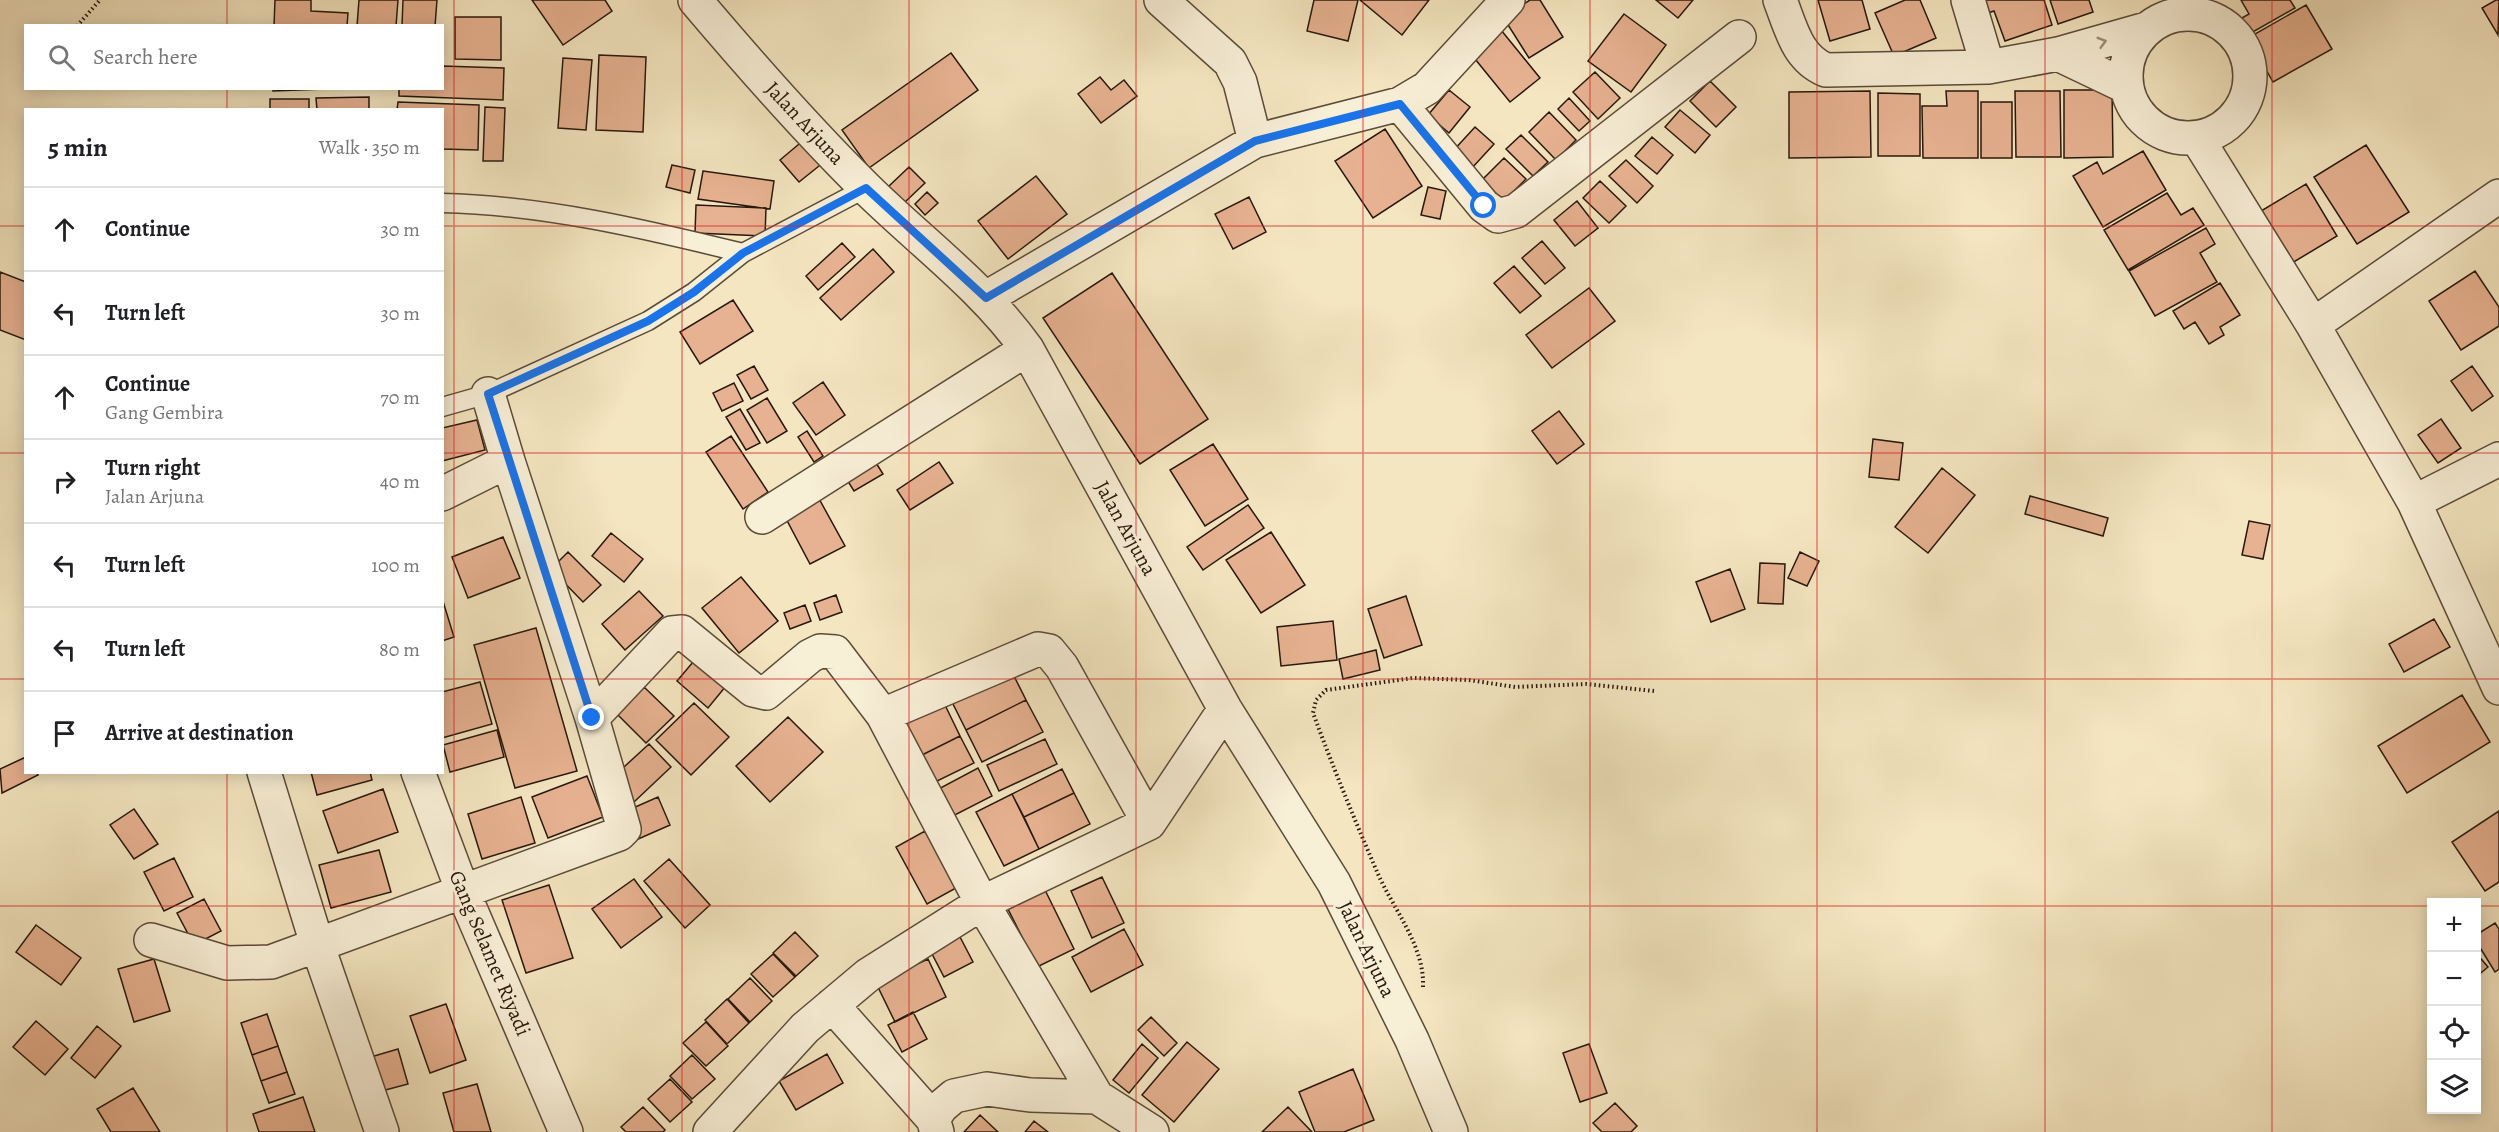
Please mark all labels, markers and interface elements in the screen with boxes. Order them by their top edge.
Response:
search box [24,24,444,90]
one-way arrow [2097,36,2107,49]
icon: search [45,41,78,74]
text: Search here [93,42,198,72]
street label: Jalan Arjuna [759,75,851,171]
text: 5 min [48,130,108,165]
text: Walk · 350 m [319,134,420,161]
route start [1470,192,1496,218]
icon: ahead [48,213,81,246]
text: Continue [105,214,190,244]
text: 30 m [380,216,420,243]
icon: left [48,297,81,330]
text: Turn left [105,298,185,328]
text: 30 m [380,300,420,327]
text: Continue [105,369,190,399]
icon: ahead [48,381,81,414]
text: 70 m [380,384,420,411]
text: Gang Gembira [105,399,224,426]
text: Turn right [105,453,201,483]
icon: right [48,465,81,498]
text: 40 m [380,468,420,495]
street label: Jalan Arjuna [1088,476,1164,581]
text: Jalan Arjuna [105,483,204,510]
icon: left [48,549,81,582]
text: Turn left [105,550,185,580]
text: 100 m [371,552,420,579]
icon: left [48,633,81,666]
text: Turn left [105,634,185,664]
text: 80 m [379,636,420,663]
route end [578,704,604,730]
icon: arrive [48,717,81,750]
text: Arrive at destination [105,718,294,748]
street label: Gang Selamet Riyadi [442,866,538,1040]
street label: Jalan Arjuna [1332,896,1403,1002]
map controls [2427,898,2481,1114]
button: + [2427,898,2481,952]
button: − [2427,952,2481,1006]
button: locate [2427,1006,2481,1060]
button: layers [2427,1060,2481,1114]

